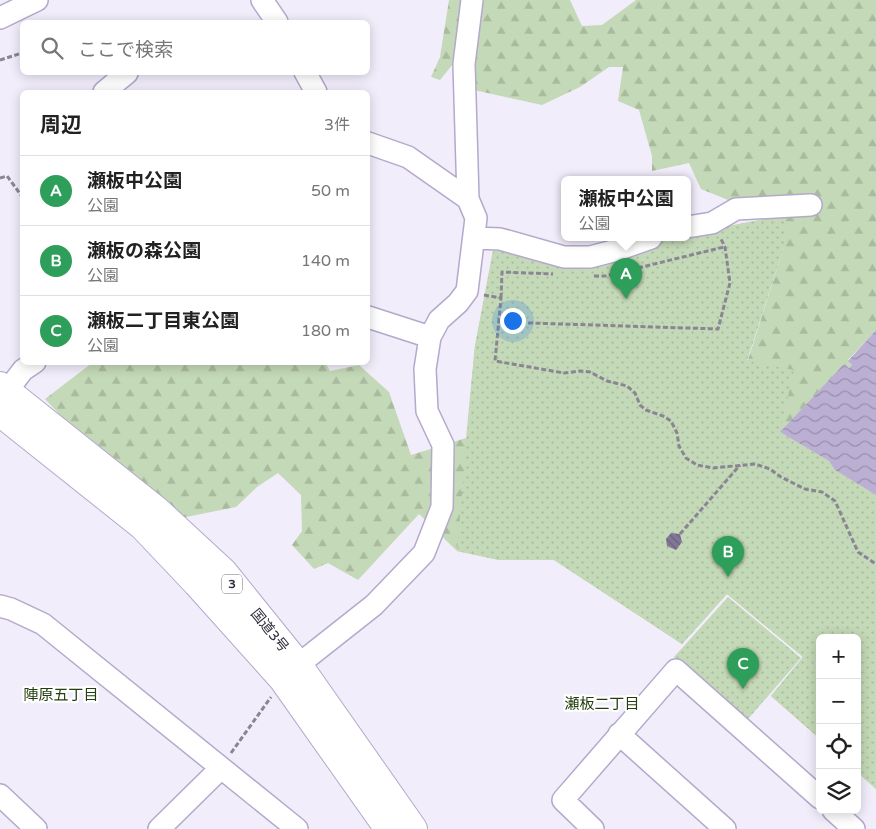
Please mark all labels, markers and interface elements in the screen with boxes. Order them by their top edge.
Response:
search box [20,20,370,75]
icon: search [38,34,66,62]
text: ここで検索 [78,39,173,61]
text: 周辺 [40,113,82,138]
text: 3件 [324,115,350,135]
text: 瀬板中公園 [87,170,182,192]
popup [561,176,691,241]
text: A [50,181,62,201]
text: 50 m [311,181,350,201]
text: 瀬板中公園 [578,188,674,210]
text: 公園 [87,196,119,216]
text: 公園 [578,214,611,234]
text: 瀬板の森公園 [87,240,201,262]
text: B [50,251,62,271]
text: 140 m [301,251,350,271]
pin: A [610,258,642,299]
text: 公園 [87,266,119,286]
your location [500,308,526,334]
text: 瀬板二丁目東公園 [87,310,239,332]
text: C [50,321,62,341]
text: 180 m [301,321,350,341]
text: 公園 [87,336,119,356]
pin: B [712,536,744,577]
road number: 3 [222,574,242,594]
street label: 国道3号 [247,605,292,655]
map controls [816,634,861,814]
button: + [816,634,861,679]
pin: C [727,648,759,689]
button: − [816,679,861,724]
district label: 陣原五丁目 [23,686,99,704]
district label: 瀬板二丁目 [564,695,640,713]
button: locate [816,724,861,769]
button: layers [816,769,861,814]

